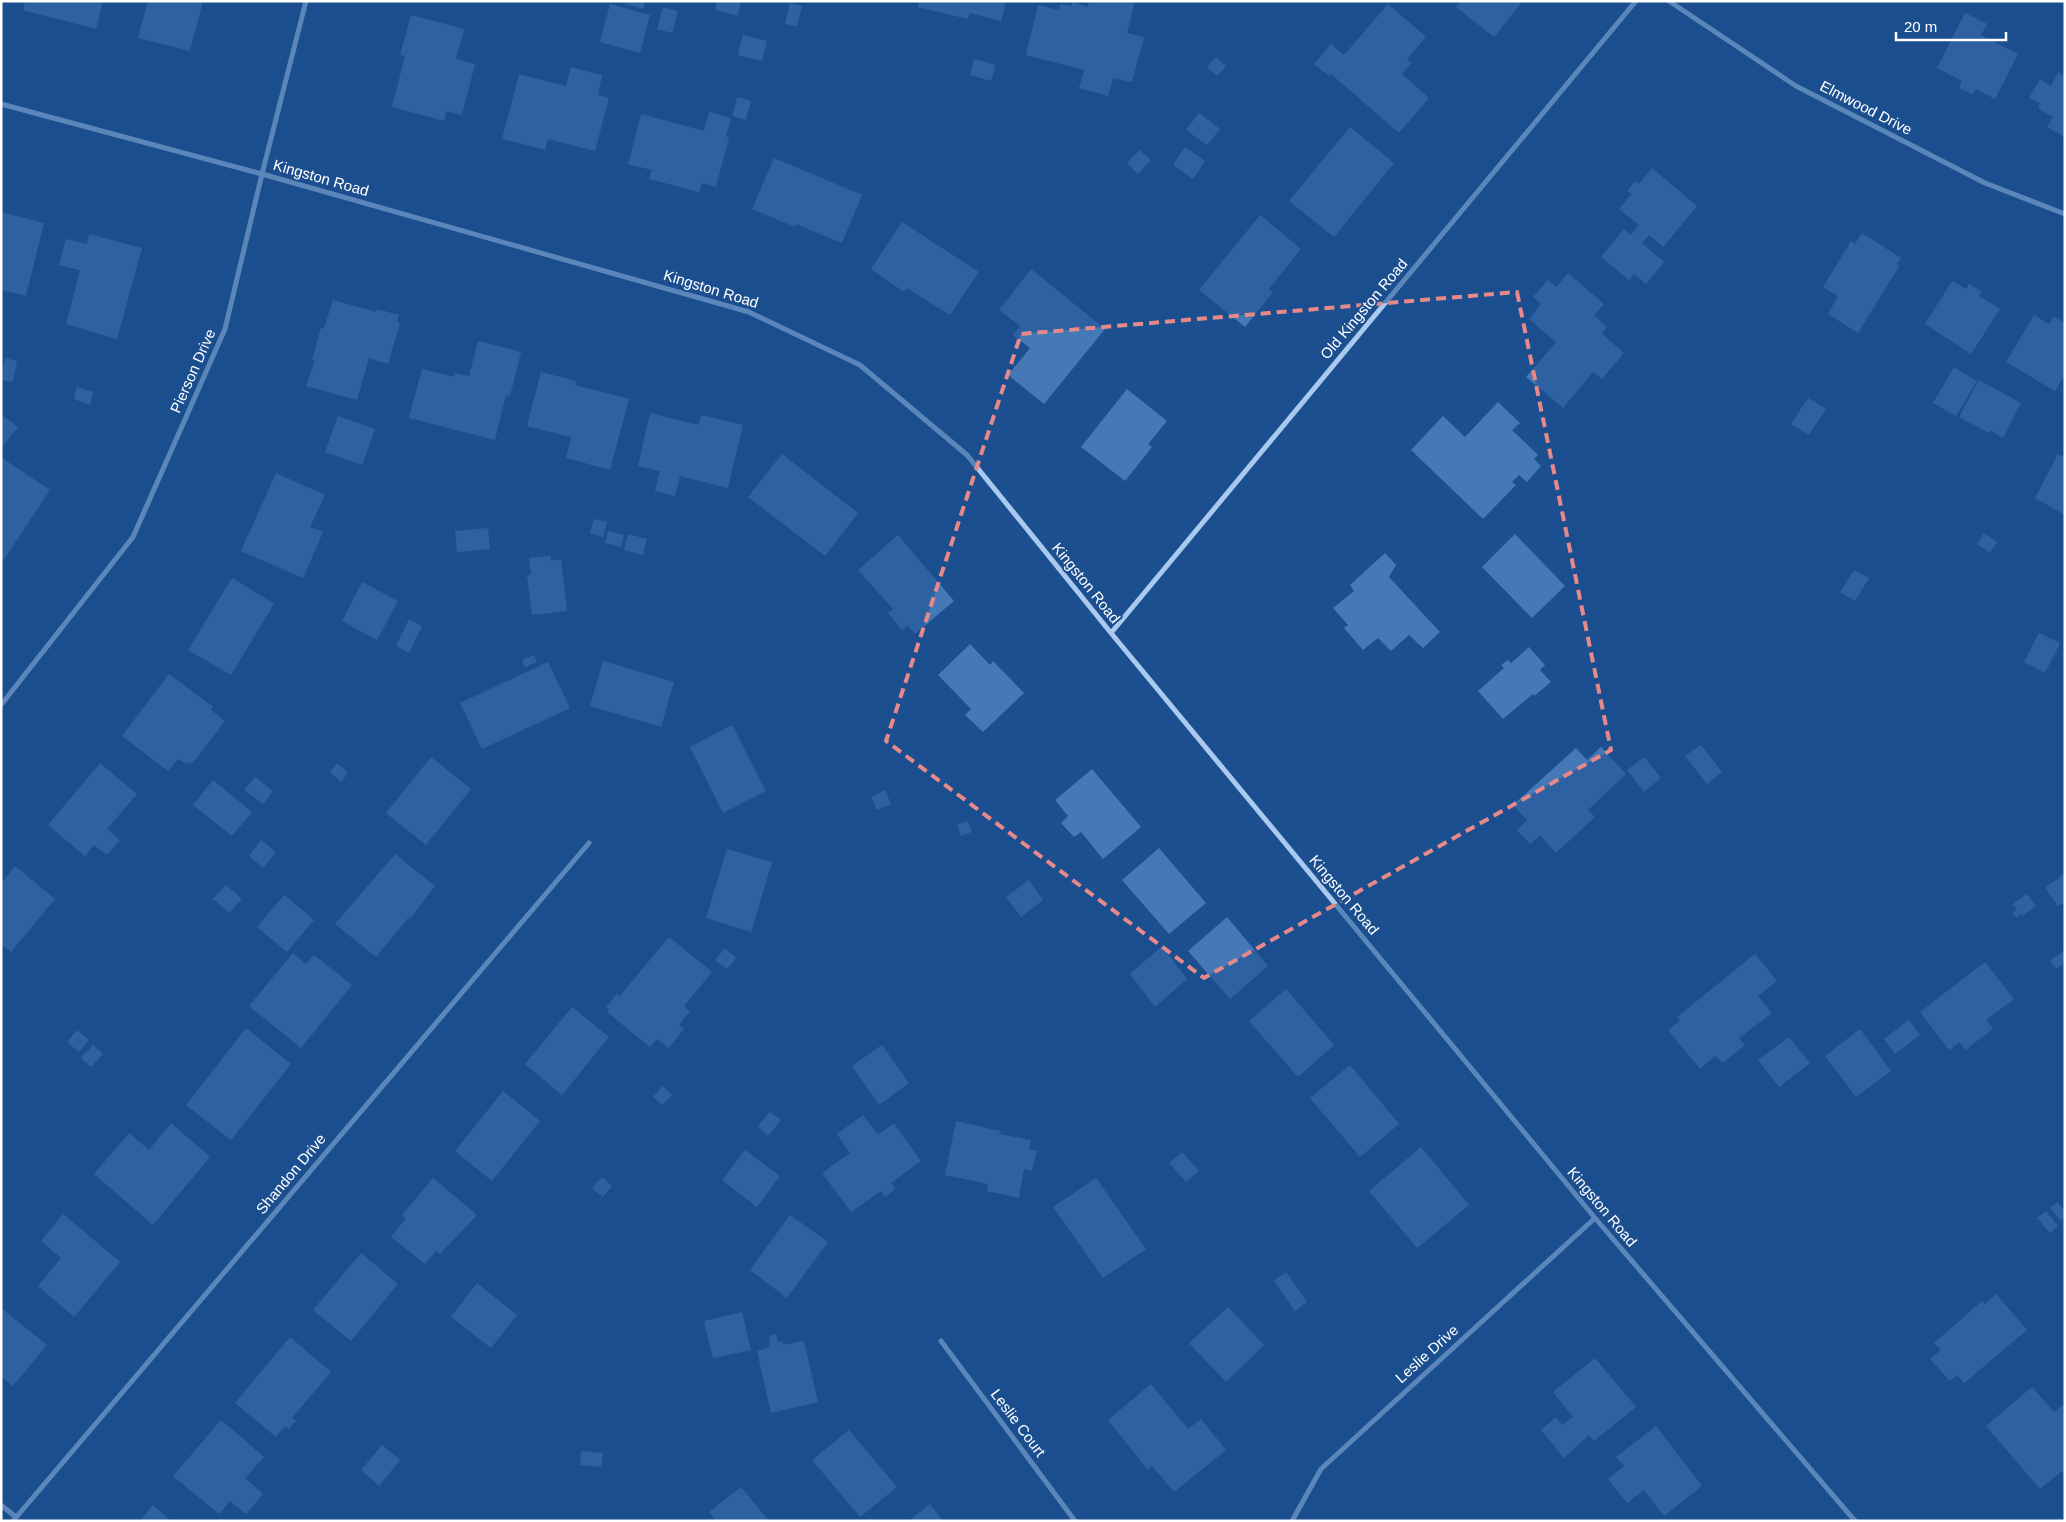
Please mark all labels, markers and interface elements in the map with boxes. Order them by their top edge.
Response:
scale bar [1896,10,2006,42]
text: 20 m [1904,18,1937,35]
street label: Elmwood Drive [1817,77,1915,138]
street label: Kingston Road [271,156,371,199]
street label: Old Kingston Road [1317,255,1411,362]
street label: Kingston Road [662,266,761,311]
street label: Pierson Drive [166,326,219,415]
street label: Kingston Road [1049,539,1124,626]
street label: Kingston Road [1306,852,1383,938]
street label: Shandon Drive [252,1130,329,1217]
street label: Kingston Road [1564,1164,1641,1250]
street label: Leslie Drive [1392,1321,1461,1386]
street label: Leslie Court [988,1386,1050,1460]

